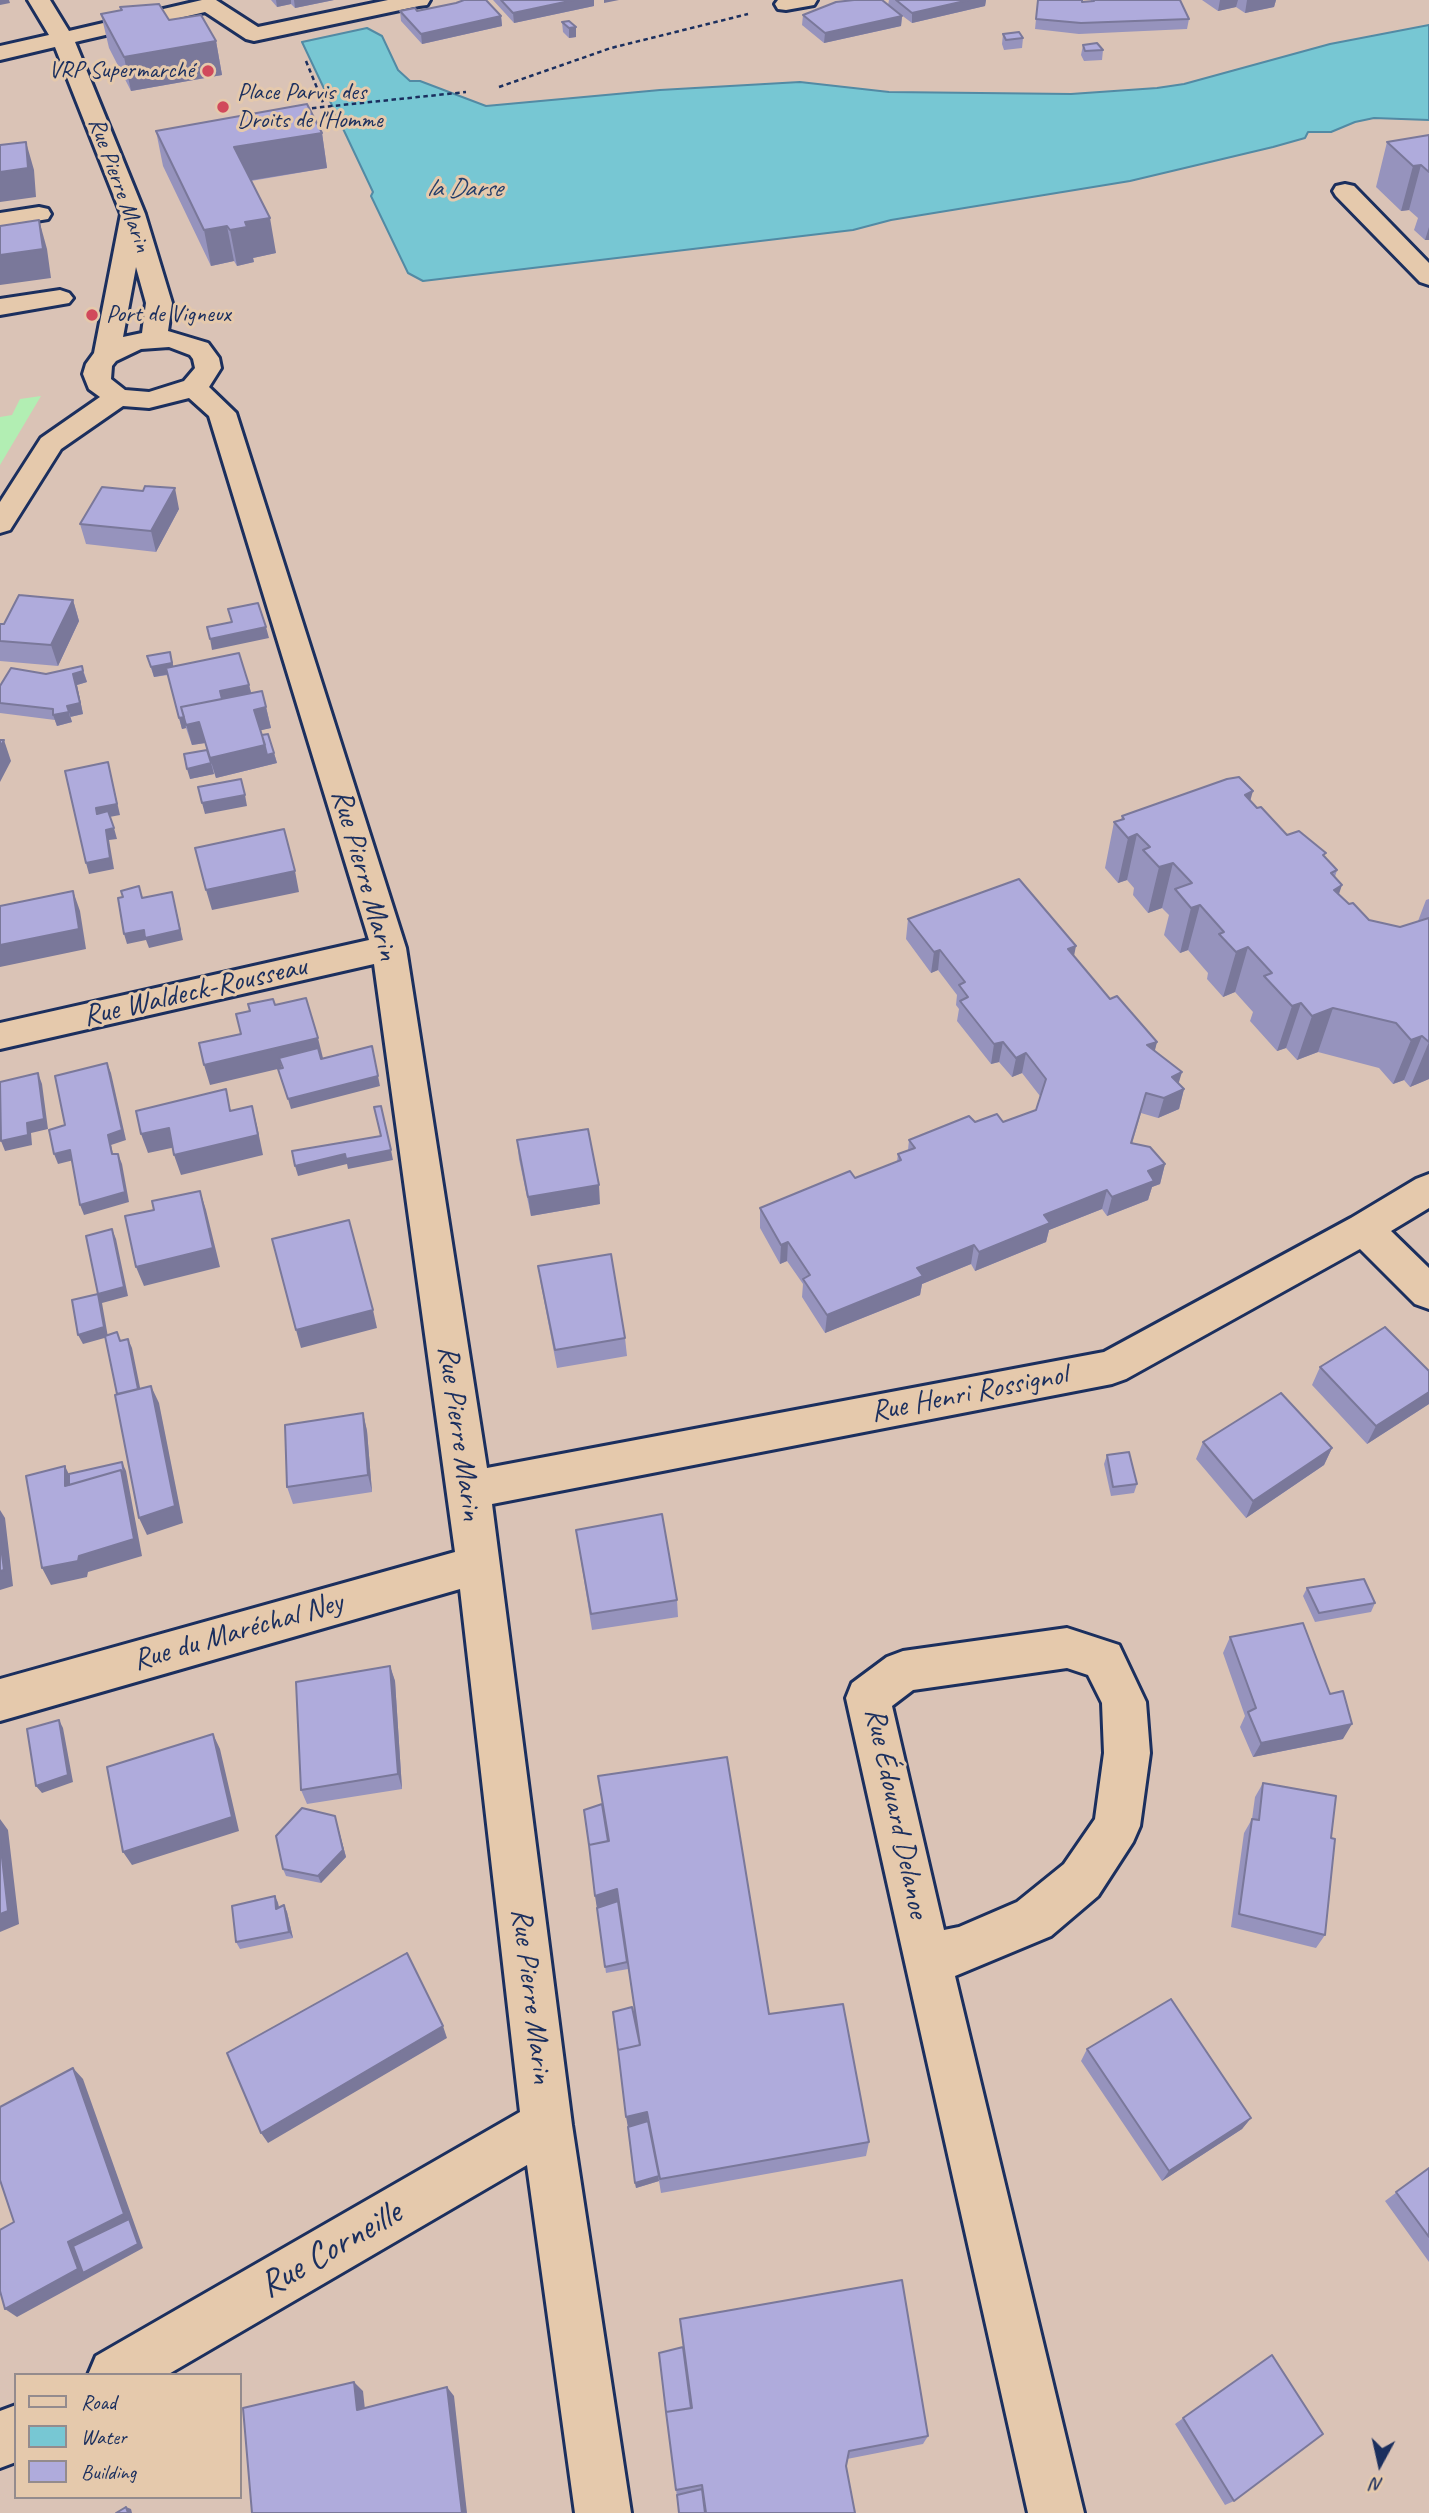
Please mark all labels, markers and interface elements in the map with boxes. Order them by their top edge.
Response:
place label: VRP Supermarché [49,57,194,85]
marker: VRP Supermarché [200,63,216,79]
place label: Place Parvis des Droits de l'Homme [237,79,382,135]
marker: Place Parvis des Droits de l'Homme [215,99,231,115]
street label: Rue Pierre Marin [81,114,157,256]
water label: la Darse [426,173,502,205]
place label: Port de Vigneux [106,301,231,329]
marker: Port de Vigneux [84,307,100,323]
street label: Rue Pierre Marin [322,785,406,965]
street label: Rue Waldeck-Rousseau [80,949,310,1035]
street label: Rue Pierre Marin [429,1343,489,1523]
street label: Rue Henri Rossignol [868,1357,1070,1431]
street label: Rue du Maréchal Ney [129,1585,347,1679]
street label: Rue Édouard Delanoe [856,1705,936,1921]
street label: Rue Pierre Marin [502,1906,560,2086]
street label: Rue Corneille [252,2191,410,2309]
legend [14,2373,242,2499]
text: Road [81,2389,116,2415]
text: Water [81,2424,127,2450]
north arrow [1345,2429,1415,2499]
text: Building [81,2459,136,2485]
text: N [1370,2472,1385,2497]

